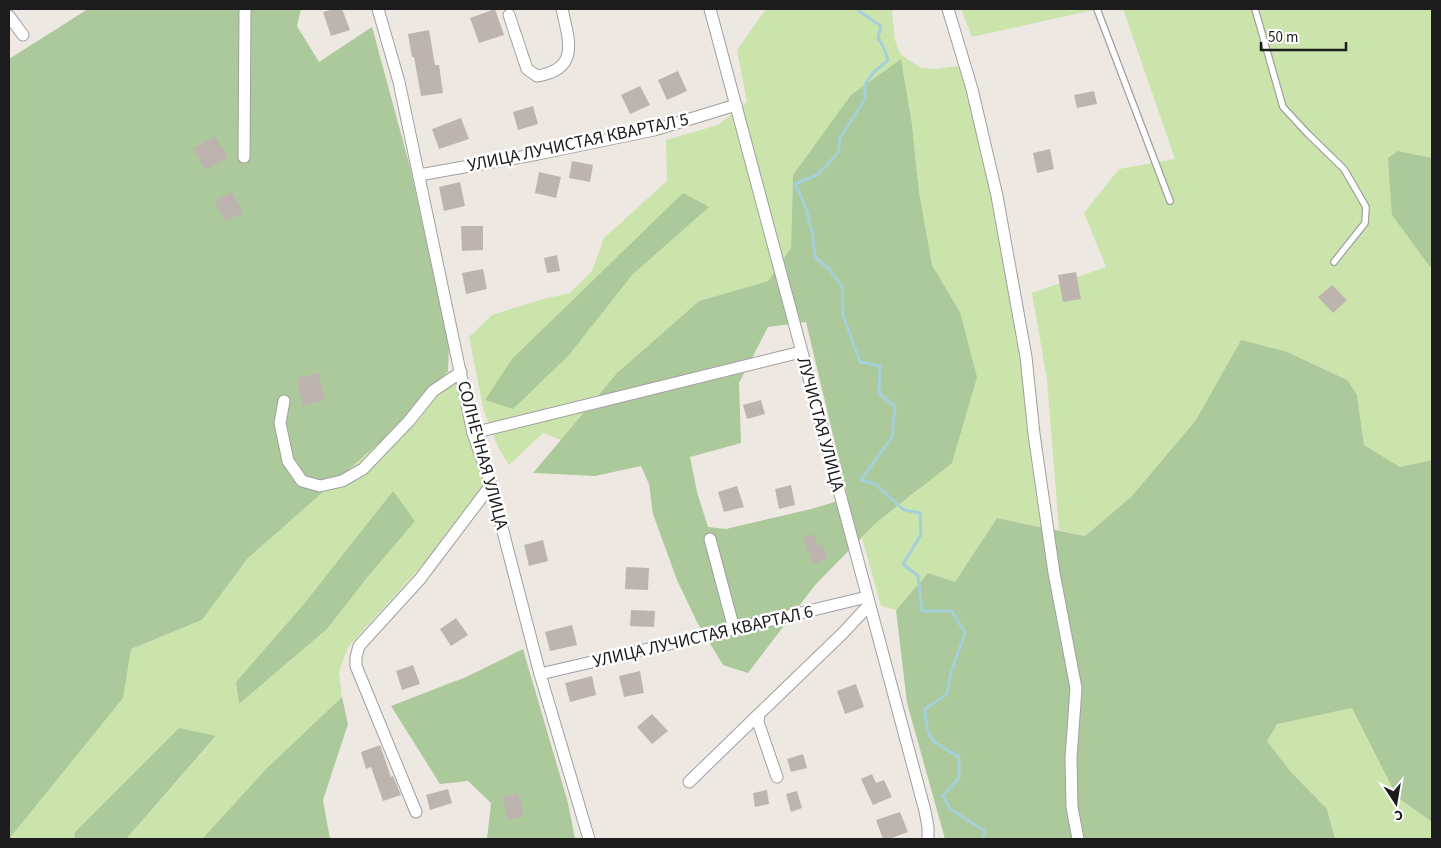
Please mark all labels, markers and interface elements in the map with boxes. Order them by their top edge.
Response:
scale bar [1261,20,1346,52]
text: 50 m [1268,27,1298,48]
street label: УЛИЦА ЛУЧИСТАЯ КВАРТАЛ 5 [465,107,691,178]
street label: ЛУЧИСТАЯ УЛИЦА [791,354,851,494]
street label: СОЛНЕЧНАЯ УЛИЦА [451,378,514,532]
street label: УЛИЦА ЛУЧИСТАЯ КВАРТАЛ 6 [591,599,816,674]
north arrow [1371,778,1421,828]
text: С [1392,804,1405,825]

